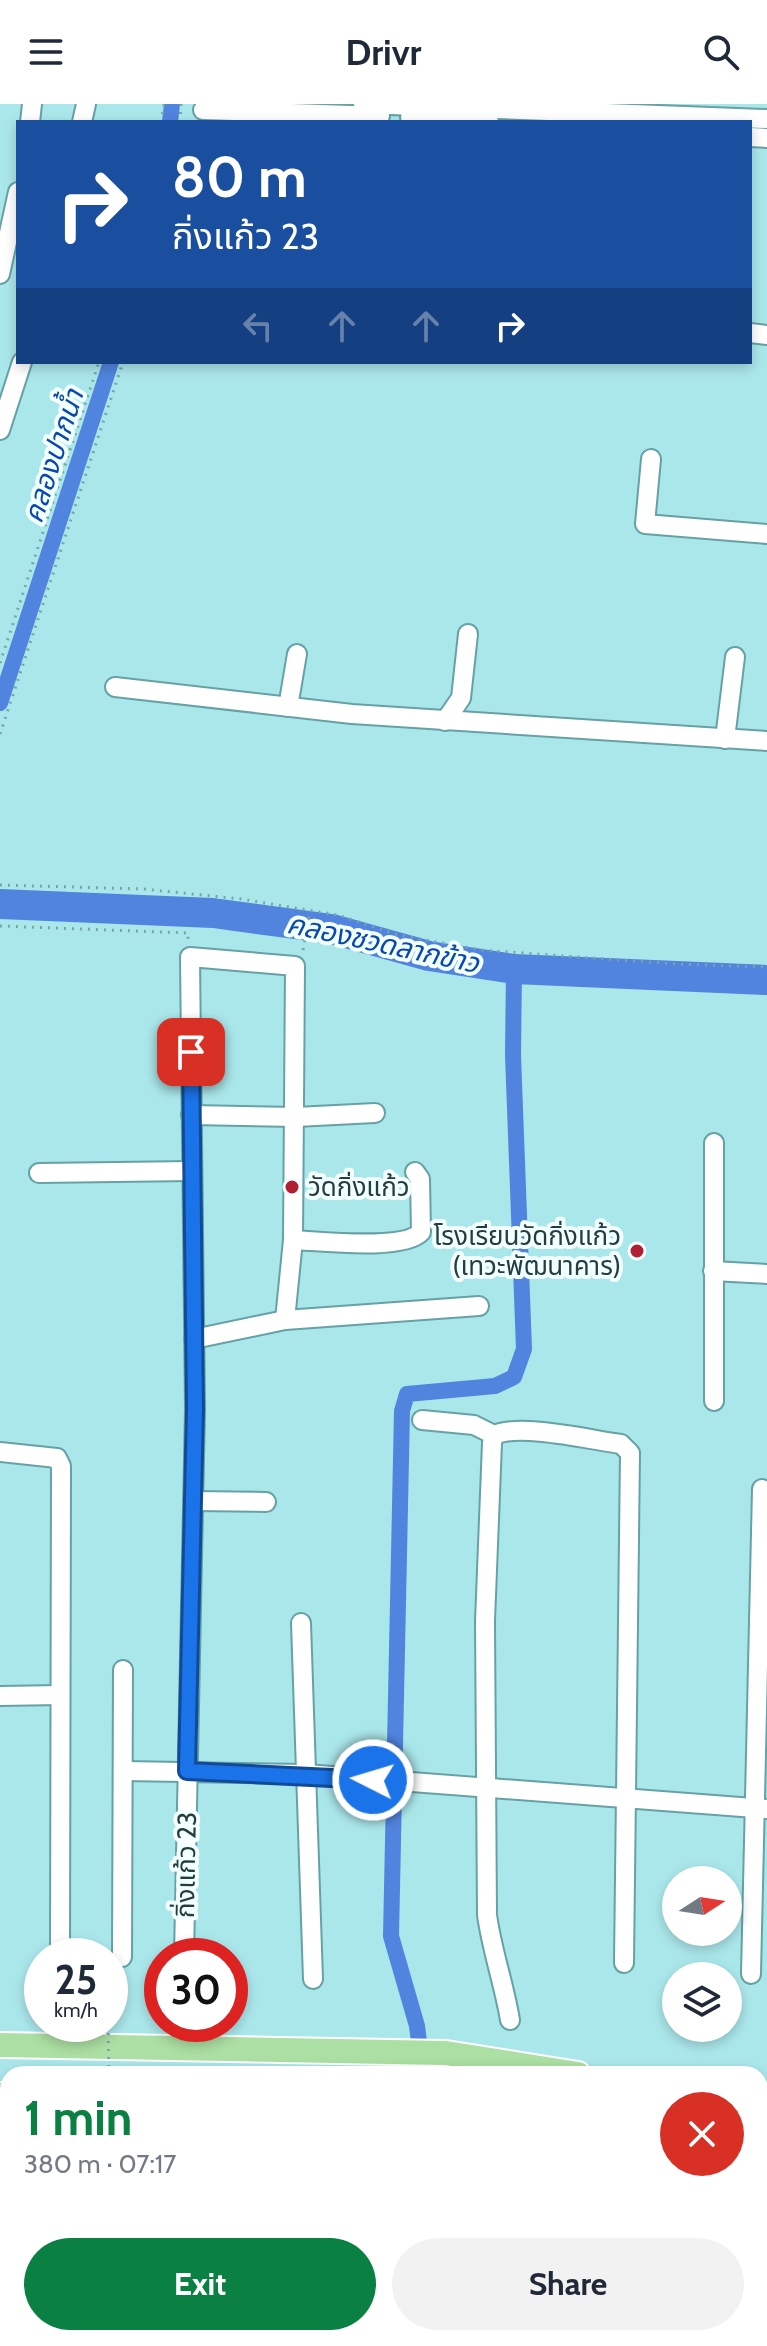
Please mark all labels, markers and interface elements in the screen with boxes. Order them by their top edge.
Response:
icon: menu [24,30,68,74]
text: Drivr [346,30,421,74]
icon: search [699,30,743,74]
text: 80 m [172,143,307,211]
icon: right [40,152,144,256]
text: กิ่งแก้ว 23 [172,214,319,258]
icon: left [236,304,280,348]
icon: ahead [320,304,364,348]
icon: ahead [404,304,448,348]
icon: right [488,304,532,348]
water label: คลองปากน้ำ [14,383,91,527]
water label: คลองชวดลากข้าว [284,906,483,980]
pin [157,1018,225,1086]
icon: arrive [169,1030,213,1074]
place label: วัดกิ่งแก้ว [308,1171,410,1203]
marker: วัดกิ่งแก้ว [283,1178,301,1196]
place label: โรงเรียนวัดกิ่งแก้ว (เทวะพัฒนาคาร) [434,1220,621,1282]
marker: โรงเรียนวัดกิ่งแก้ว (เทวะพัฒนาคาร) [628,1242,646,1260]
position arrow [331,1738,415,1822]
street label: กิ่งแก้ว 23 [169,1812,203,1918]
north arrow [662,1866,742,1946]
map controls [662,1866,742,2042]
speed limit sign: 30 [144,1938,248,2042]
text: 25 [55,1955,97,2004]
button: layers [662,1962,742,2042]
text: km/h [54,1998,98,2022]
text: 1 min [24,2089,132,2147]
button: close [660,2092,744,2176]
text: 380 m · 07:17 [24,2148,176,2180]
button: Exit [24,2238,376,2330]
button: Share [392,2238,744,2330]

